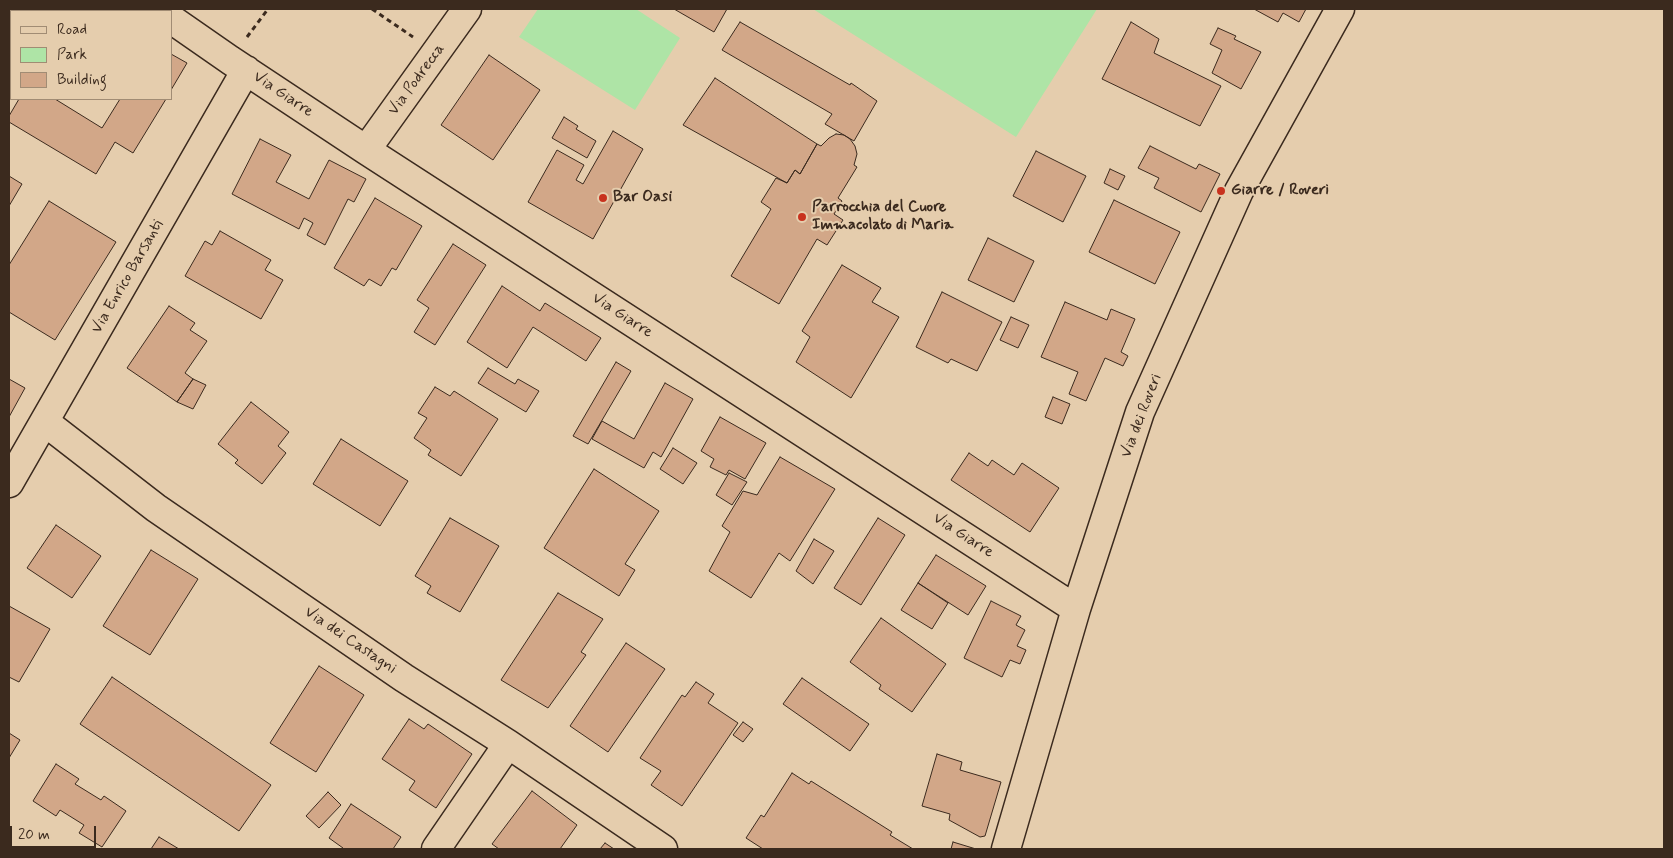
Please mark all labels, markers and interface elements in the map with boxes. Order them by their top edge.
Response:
legend [10,10,172,100]
text: Road [57,20,87,40]
street label: Via Podrecca [385,40,449,120]
text: Park [57,45,87,65]
street label: Via Giarre [249,68,317,122]
text: Building [57,70,107,90]
place label: Giarre / Roveri [1231,181,1329,201]
marker: Giarre / Roveri [1215,185,1227,197]
place label: Bar Oasi [613,188,672,208]
marker: Bar Oasi [597,192,609,204]
place label: Parrocchia del Cuore Immacolato di Maria [812,198,953,236]
marker: Parrocchia del Cuore Immacolato di Maria [796,211,808,223]
street label: Via Enrico Barsanti [88,217,168,337]
street label: Via Giarre [588,289,656,343]
street label: Via dei Roveri [1117,371,1167,461]
street label: Via Giarre [929,509,997,563]
street label: Via dei Castagni [300,603,400,679]
scale bar [12,816,99,848]
text: 20 m [18,825,50,845]

